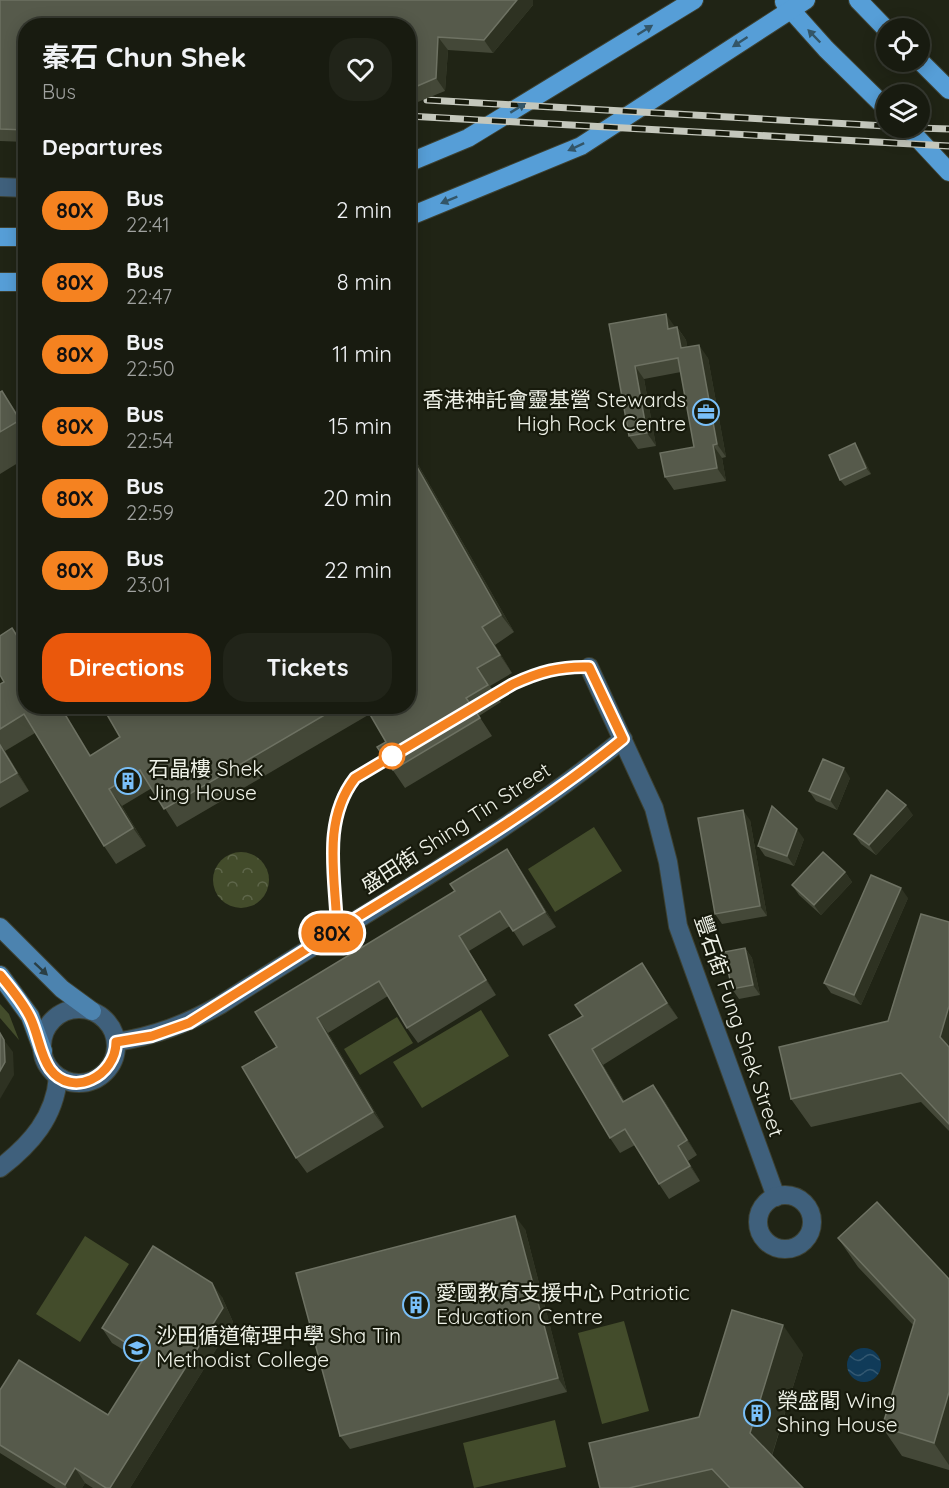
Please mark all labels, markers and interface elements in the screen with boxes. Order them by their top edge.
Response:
map controls [876,18,930,138]
button: locate [876,18,930,72]
one-way arrow [637,25,653,36]
one-way arrow [807,29,821,44]
one-way arrow [733,36,749,48]
button: heart [329,38,392,101]
text: 秦石 Chun Shek [42,39,246,74]
text: Bus [42,79,76,104]
button: layers [876,84,930,138]
one-way arrow [510,102,526,113]
text: Departures [42,133,163,161]
one-way arrow [567,141,585,151]
text: Bus [126,184,164,212]
text: 2 min [336,196,392,224]
one-way arrow [440,196,458,205]
text: 80X [56,197,94,223]
text: 22:41 [126,212,170,237]
text: Bus [126,256,164,284]
text: 8 min [337,268,392,296]
text: 80X [56,269,94,295]
text: 22:47 [126,284,172,309]
text: Bus [126,328,164,356]
text: 11 min [332,340,392,368]
text: 80X [56,341,94,367]
text: 22:50 [126,356,175,381]
place label: 香港神託會靈基營 Stewards High Rock Centre [423,386,686,436]
office icon: 香港神託會靈基營 Stewards High Rock Centre [691,397,721,427]
text: Bus [126,400,164,428]
text: 15 min [328,412,392,440]
text: 80X [56,413,94,439]
text: 22:54 [126,428,173,453]
text: Bus [126,472,164,500]
text: 20 min [323,484,392,512]
text: 80X [56,485,94,511]
text: 22:59 [126,500,174,525]
text: Bus [126,544,164,572]
text: 22 min [324,556,392,584]
text: 80X [56,557,94,583]
text: 23:01 [126,572,171,597]
button: Directions [42,633,211,702]
button: Tickets [223,633,392,702]
unlabelled marker [379,743,405,769]
place label: 石晶樓 Shek Jing House [148,755,264,805]
street label: 盛田街 Shing Tin Street [356,756,555,898]
building icon: 石晶樓 Shek Jing House [113,766,143,796]
street label: 豐石街 Fung Shek Street [690,911,790,1140]
line badge: 80X [298,914,366,952]
text: 80X [313,920,351,946]
one-way arrow [33,962,48,976]
place label: 愛國教育支援中心 Patriotic Education Centre [436,1279,690,1329]
building icon: 愛國教育支援中心 Patriotic Education Centre [401,1290,431,1320]
place label: 沙田循道衛理中學 Sha Tin Methodist College [156,1322,401,1372]
school or university icon: 沙田循道衛理中學 Sha Tin Methodist College [122,1333,152,1363]
place label: 榮盛閣 Wing Shing House [777,1387,898,1437]
building icon: 榮盛閣 Wing Shing House [742,1398,772,1428]

